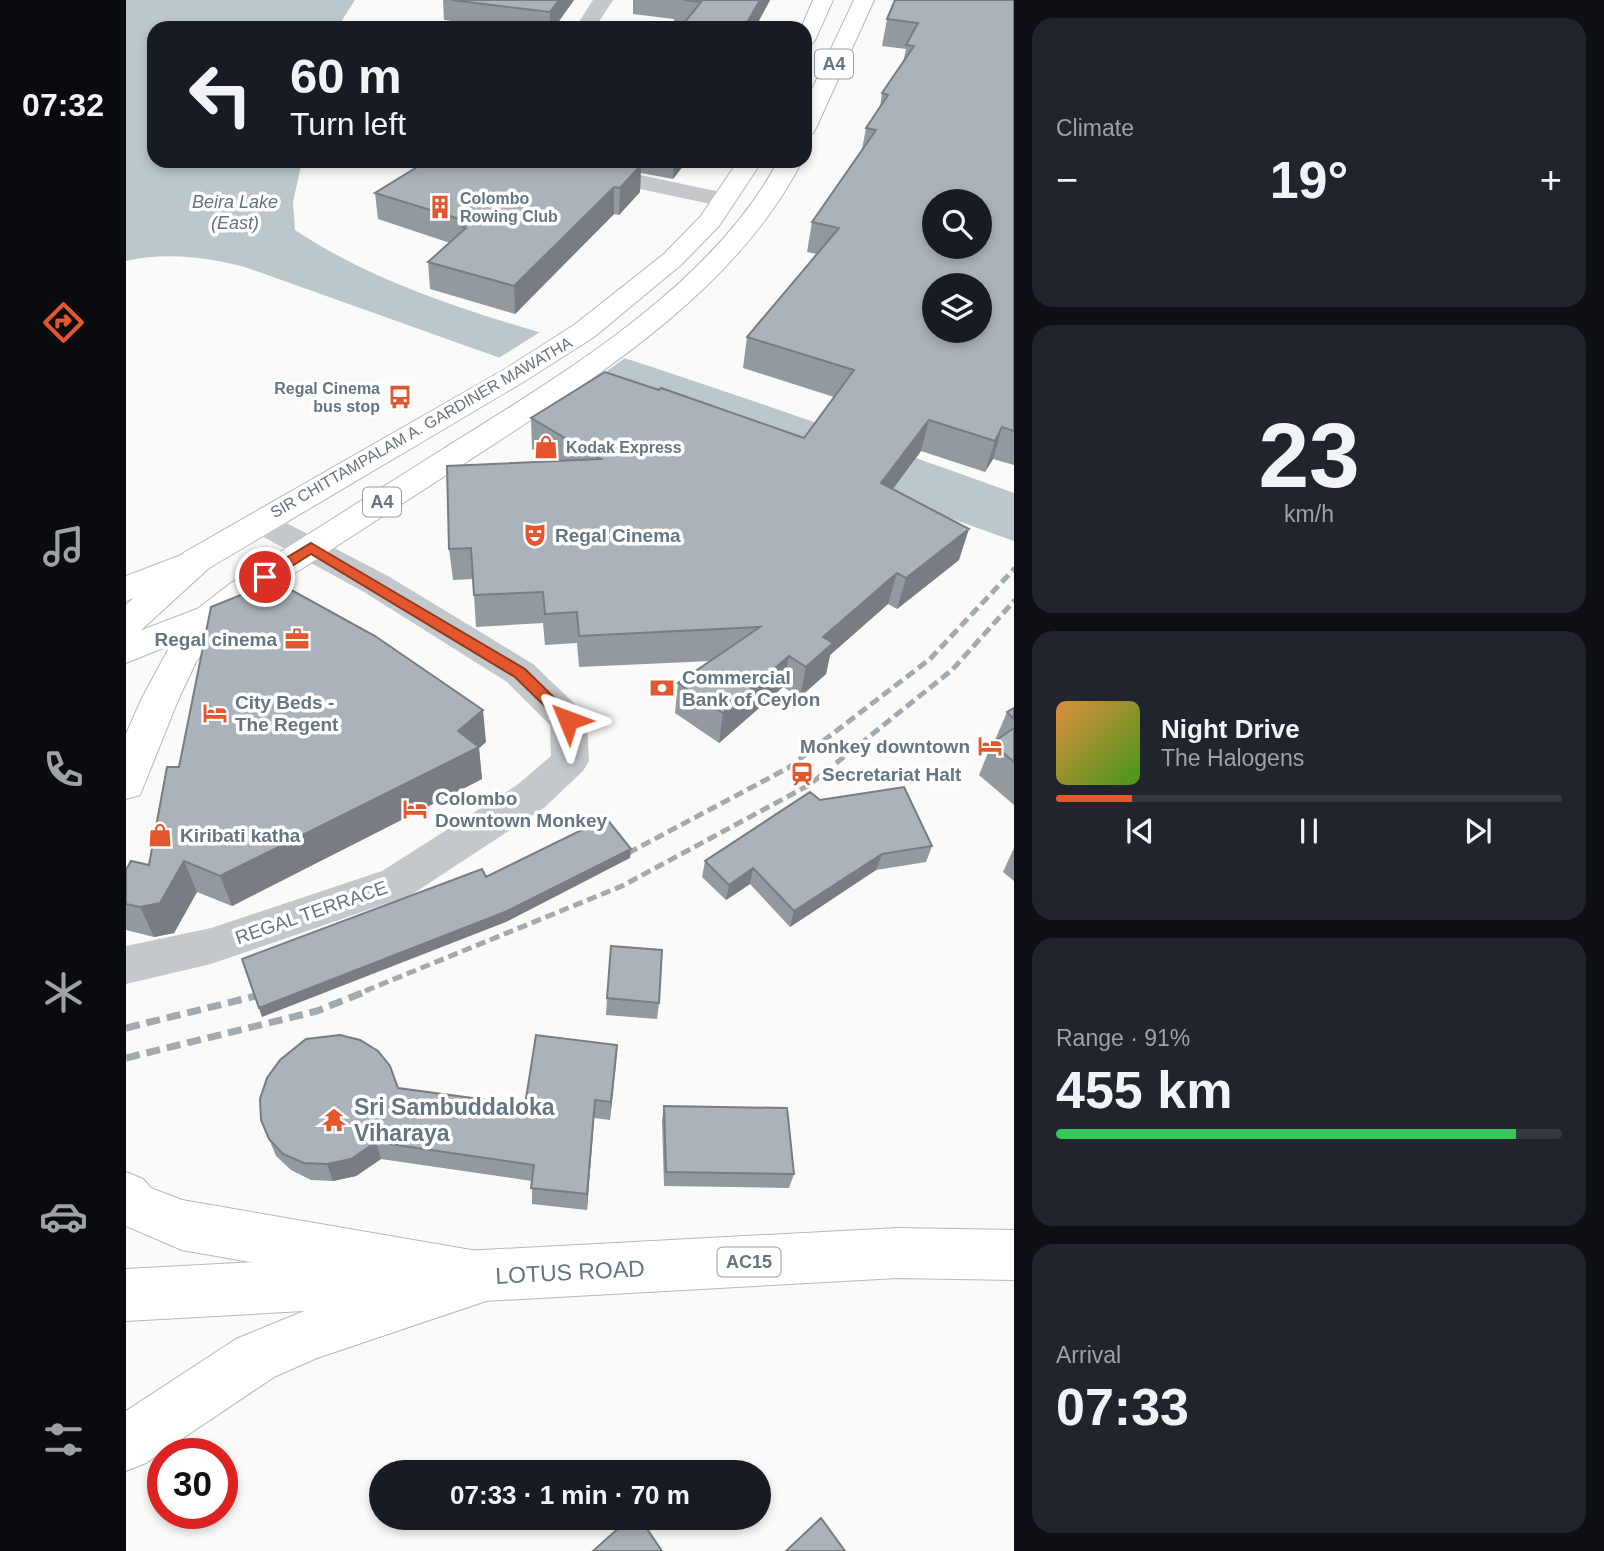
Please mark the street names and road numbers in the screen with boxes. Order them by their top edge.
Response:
road number: A4 [815,50,853,78]
street label: SIR CHITTAMPALAM A. GARDINER MAWATHA [267,334,575,521]
road number: A4 [363,488,401,516]
street label: REGAL TERRACE [232,877,390,948]
road number: AC15 [718,1247,780,1276]
street label: LOTUS ROAD [495,1255,645,1289]

